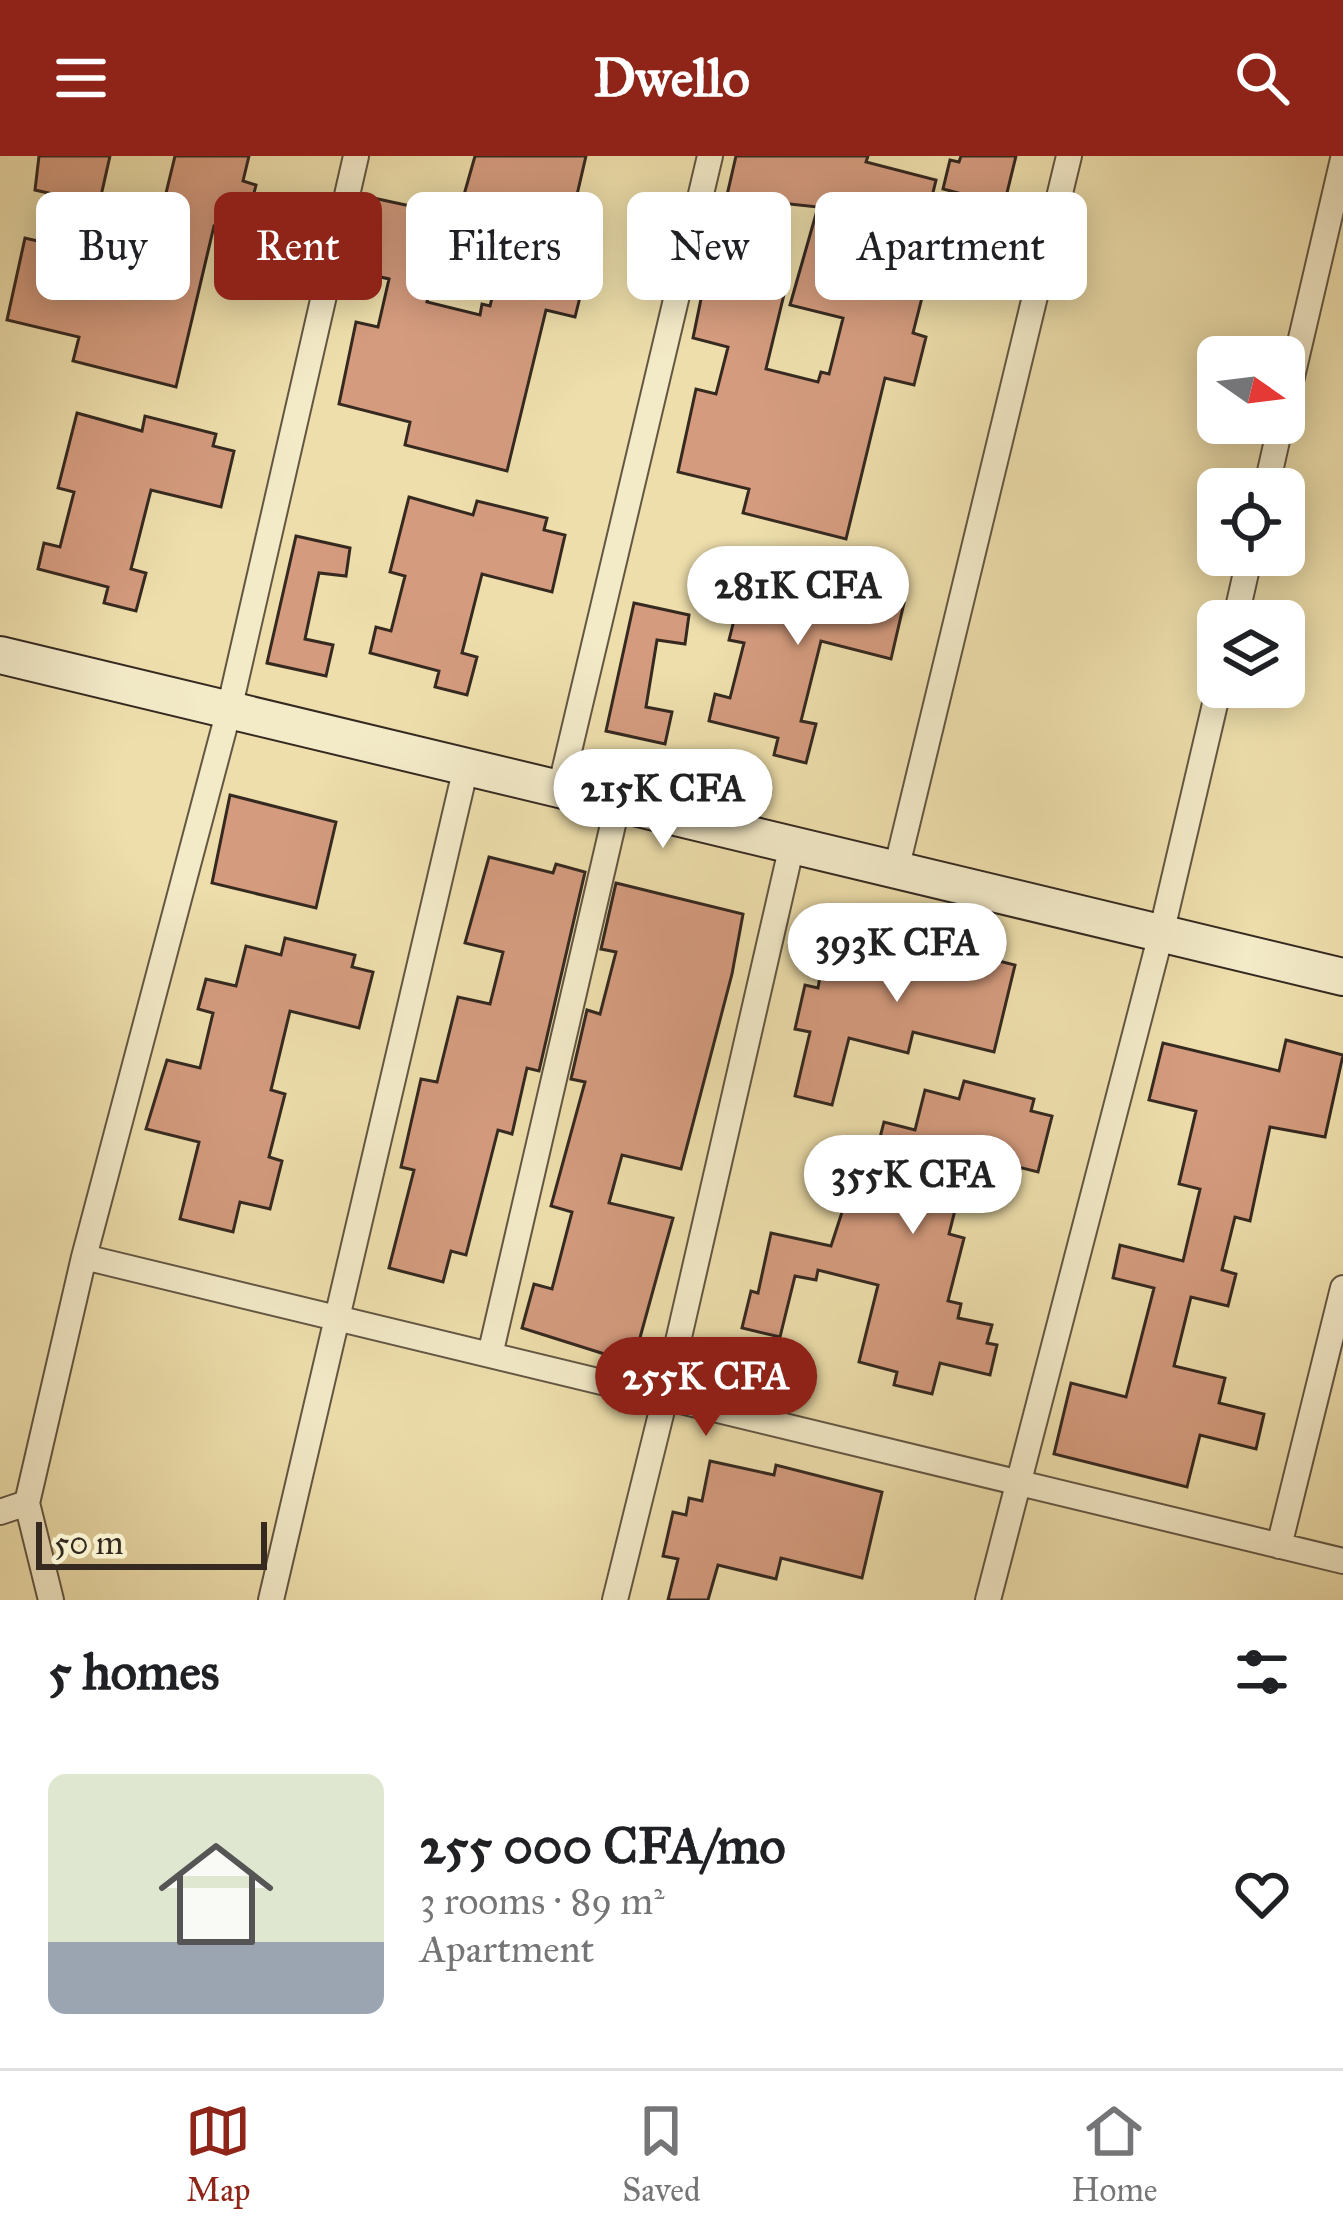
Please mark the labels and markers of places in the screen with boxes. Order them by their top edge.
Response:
pin: 281K CFA [674,546,922,648]
pin: 215K CFA [539,749,787,851]
pin: 393K CFA [773,903,1021,1005]
pin: 355K CFA [789,1135,1037,1237]
pin: 255K CFA [582,1337,830,1439]

